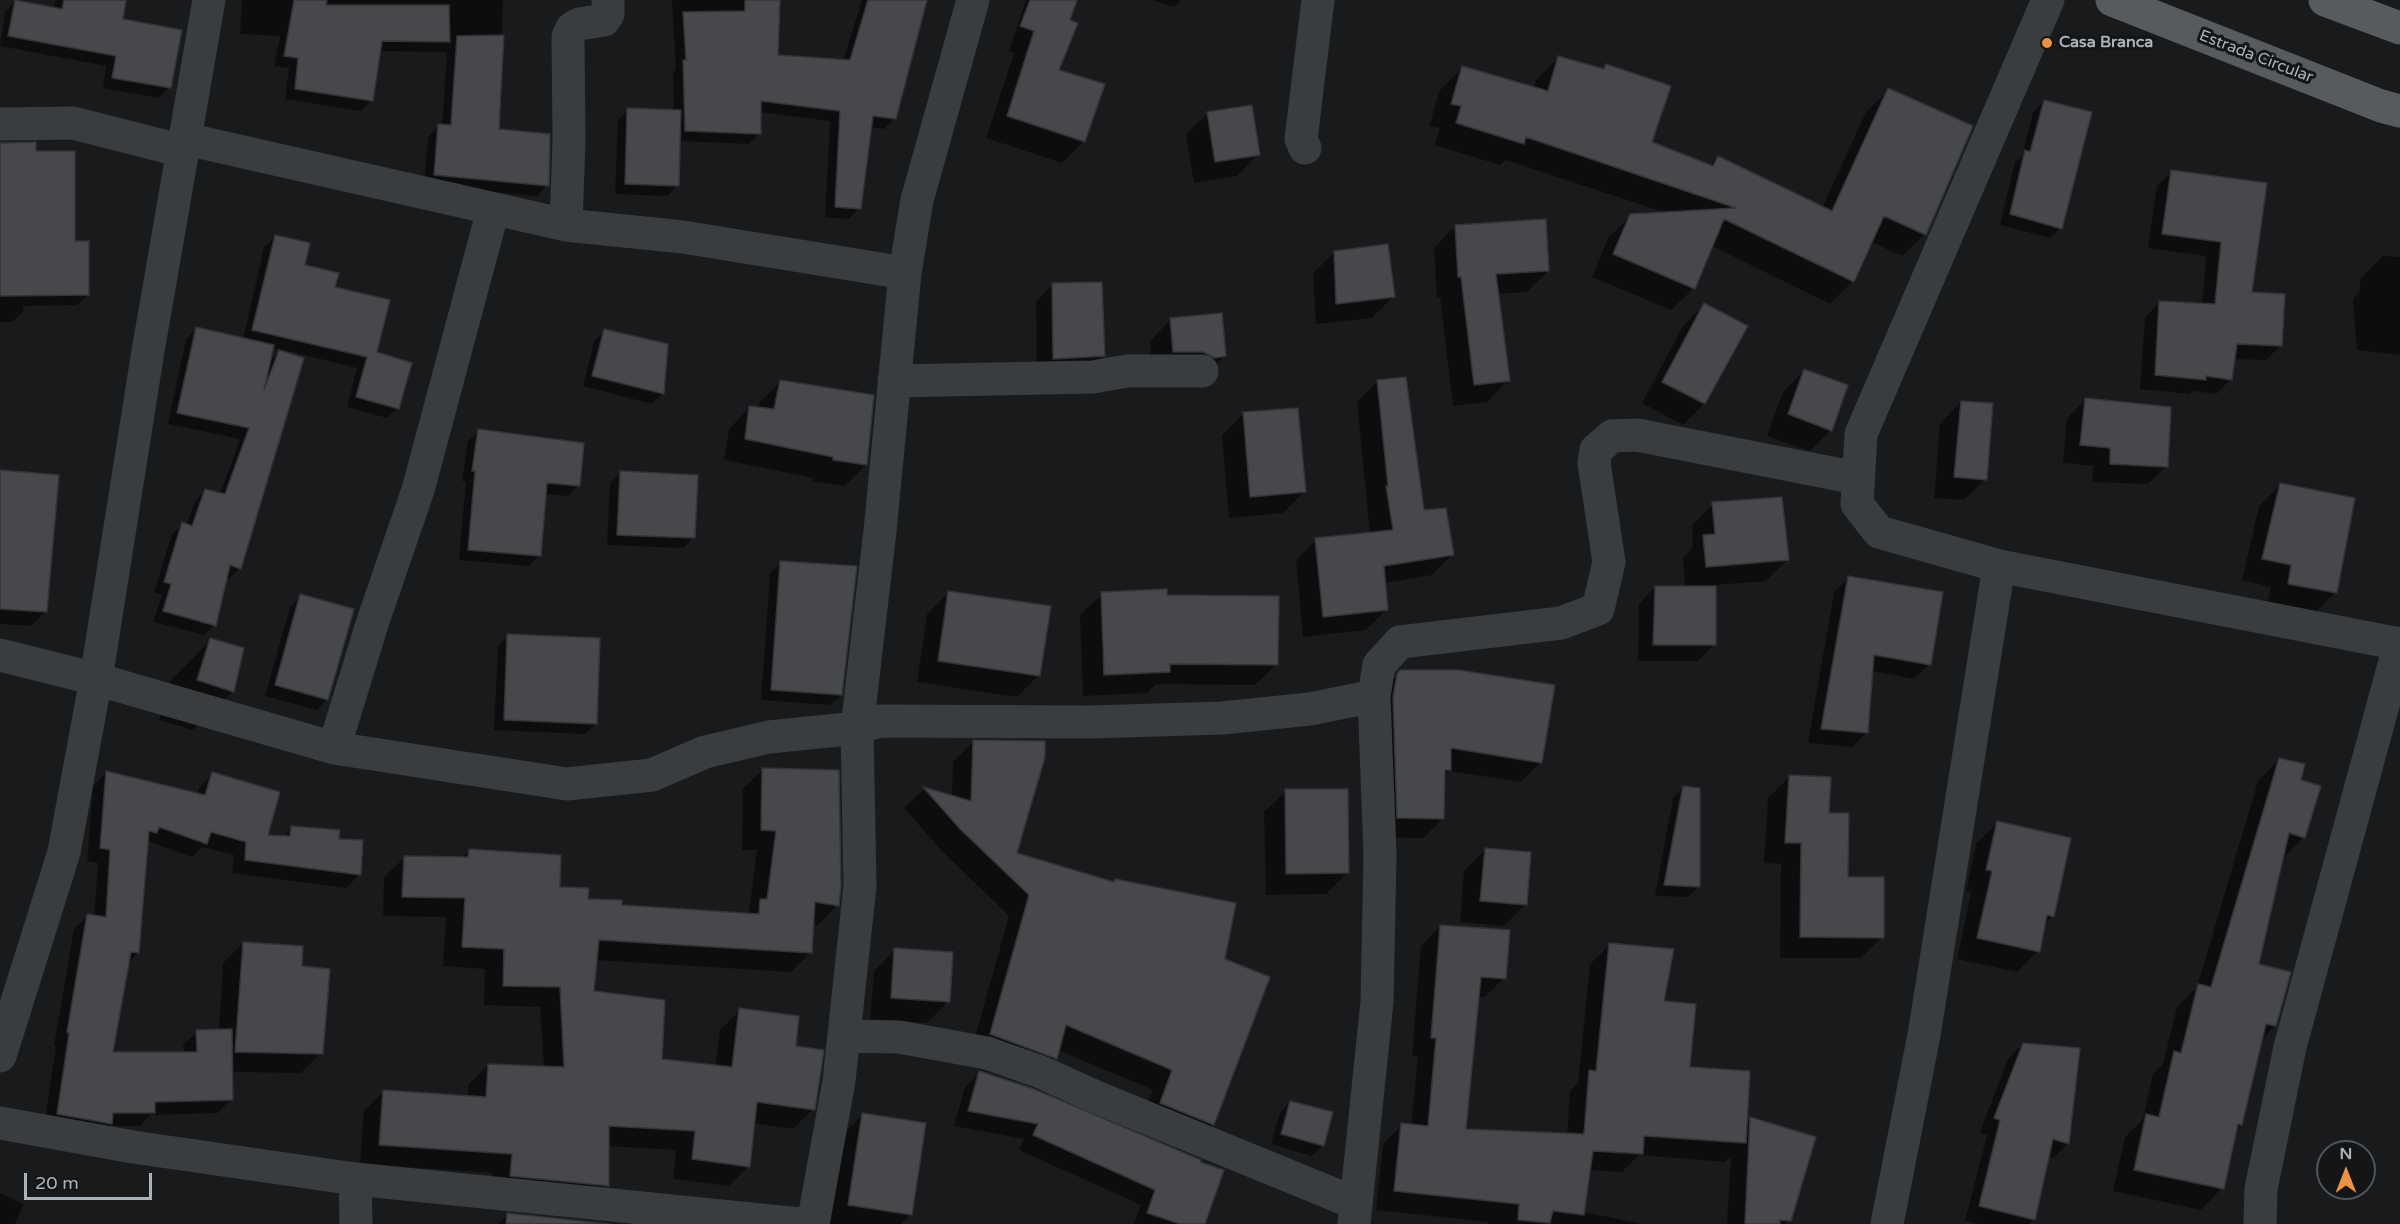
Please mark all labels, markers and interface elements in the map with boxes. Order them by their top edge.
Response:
street label: Estrada Circular [2196,26,2316,88]
place label: Casa Branca [2059,33,2153,53]
marker: Casa Branca [2040,36,2054,50]
north arrow [2316,1140,2376,1200]
text: N [2340,1144,2352,1164]
scale bar [27,1161,154,1199]
text: 20 m [35,1172,79,1194]

